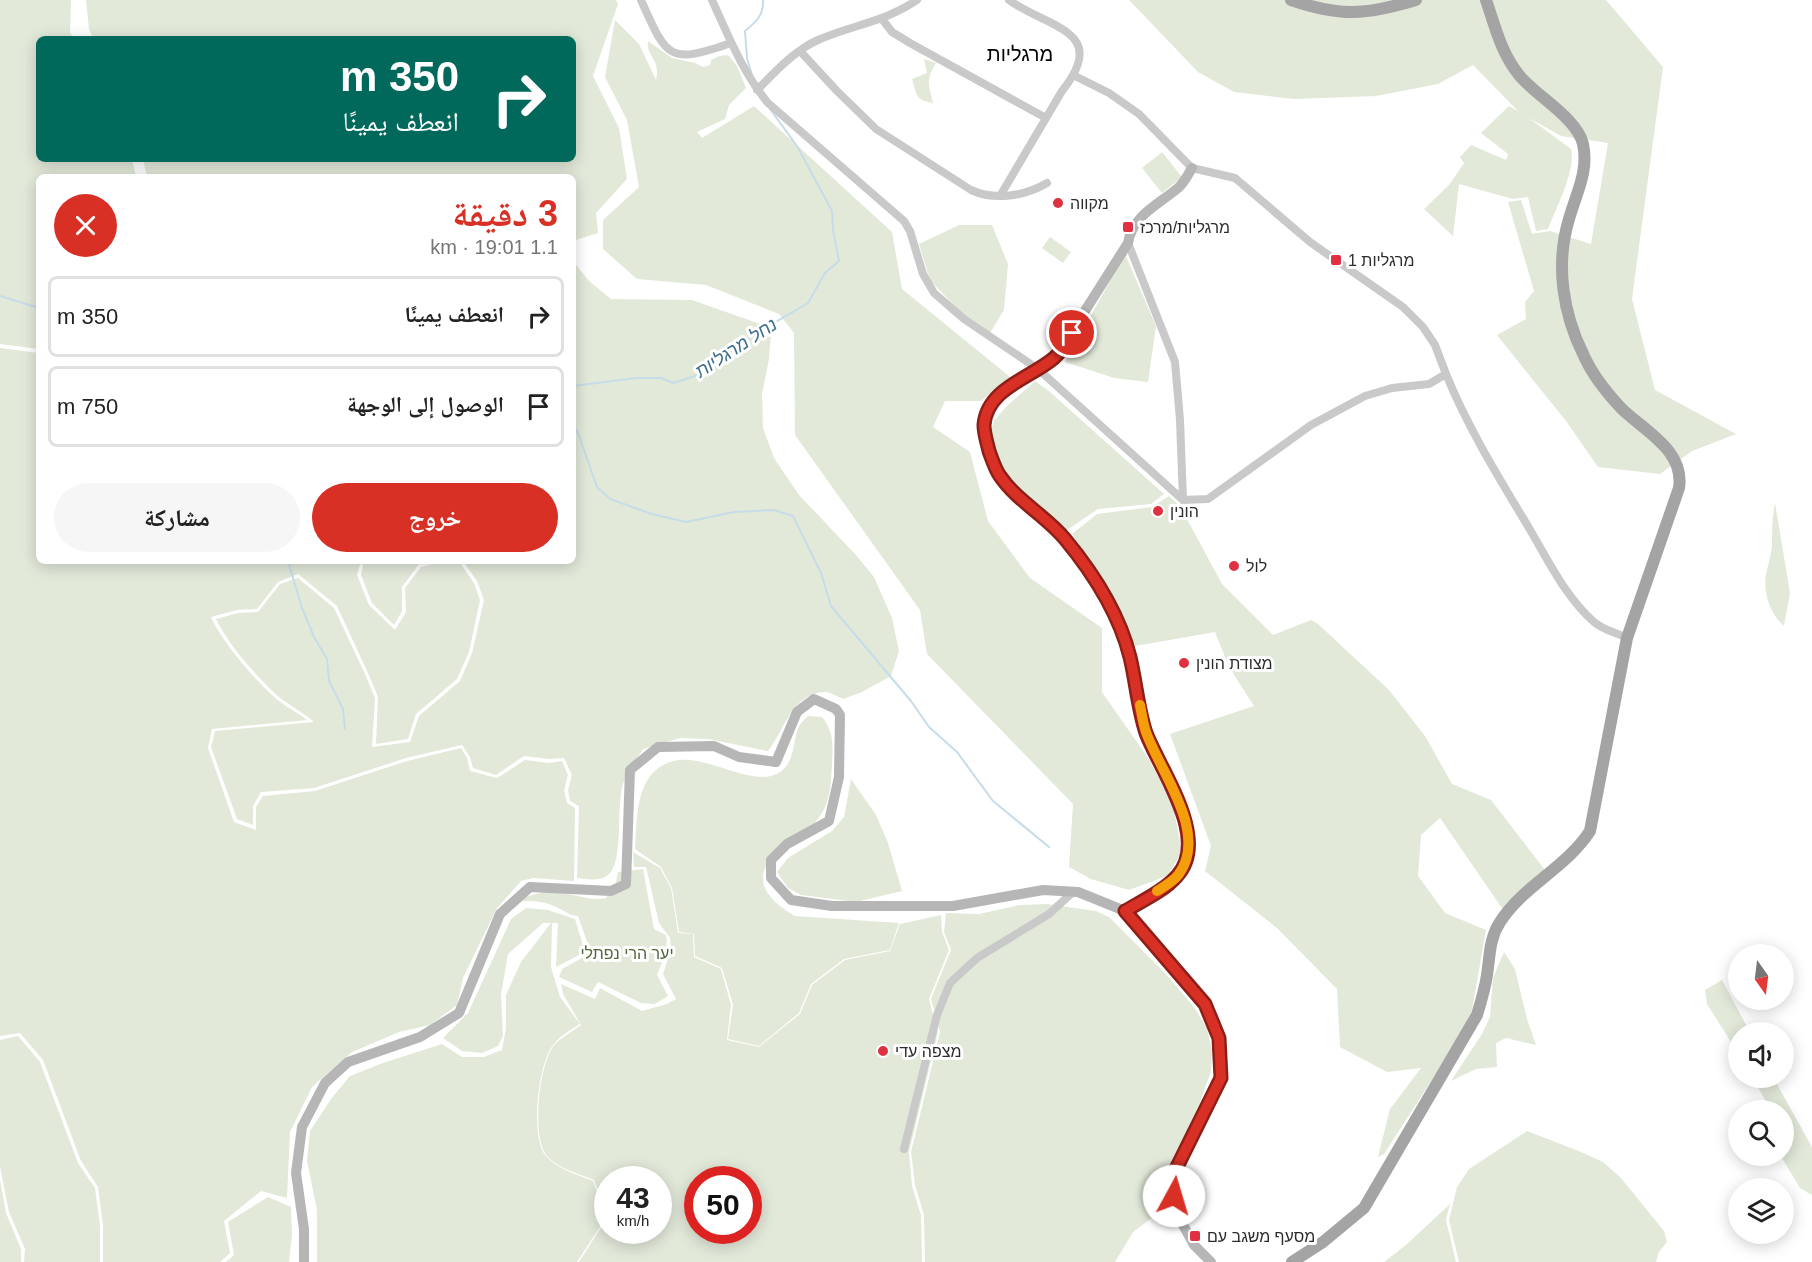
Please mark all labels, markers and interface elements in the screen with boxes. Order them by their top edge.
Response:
district label: מרגליות [987,43,1053,65]
text: 350 m [340,53,459,100]
icon: right [480,60,558,138]
text: انعطف يمينًا [343,107,459,137]
text: 3 دقيقة [452,193,558,234]
button: close [54,194,117,257]
place label: מקווה [1070,195,1109,212]
marker: מקווה [1051,196,1065,210]
place label: מרגליות/מרכז [1140,219,1230,236]
marker: מרגליות/מרכז [1121,220,1135,234]
text: 1.1 km · 19:01 [430,236,558,258]
place label: מרגליות 1 [1348,252,1414,269]
marker: מרגליות 1 [1329,253,1343,267]
icon: right [522,300,555,333]
text: انعطف يمينًا [405,302,504,327]
text: 350 m [57,304,118,329]
pin [1046,307,1097,358]
water label: נחל מרגליות [691,314,780,382]
icon: arrive [1055,316,1088,349]
icon: arrive [522,390,555,423]
text: الوصول إلى الوجهة [347,392,504,417]
text: 750 m [57,394,118,419]
button: مشاركة [54,483,300,552]
button: خروج [312,483,558,552]
place label: הונין [1170,503,1199,520]
marker: הונין [1151,504,1165,518]
place label: לול [1246,558,1267,575]
marker: לול [1227,559,1241,573]
place label: מצודת הונין [1196,655,1273,672]
marker: מצודת הונין [1177,656,1191,670]
north arrow [1728,944,1794,1010]
map controls [1728,944,1794,1244]
park label: יער הרי נפתלי [580,945,674,962]
button: sound [1728,1022,1794,1088]
place label: מצפה עדי [895,1043,961,1060]
marker: מצפה עדי [876,1044,890,1058]
button: search [1728,1100,1794,1166]
position arrow [1142,1164,1206,1228]
speed limit sign: 50 [684,1166,762,1244]
button: layers [1728,1178,1794,1244]
text: 43 [616,1181,650,1214]
text: km/h [617,1212,649,1229]
place label: מסעף משגב עם [1207,1228,1315,1245]
marker: מסעף משגב עם [1188,1229,1202,1243]

